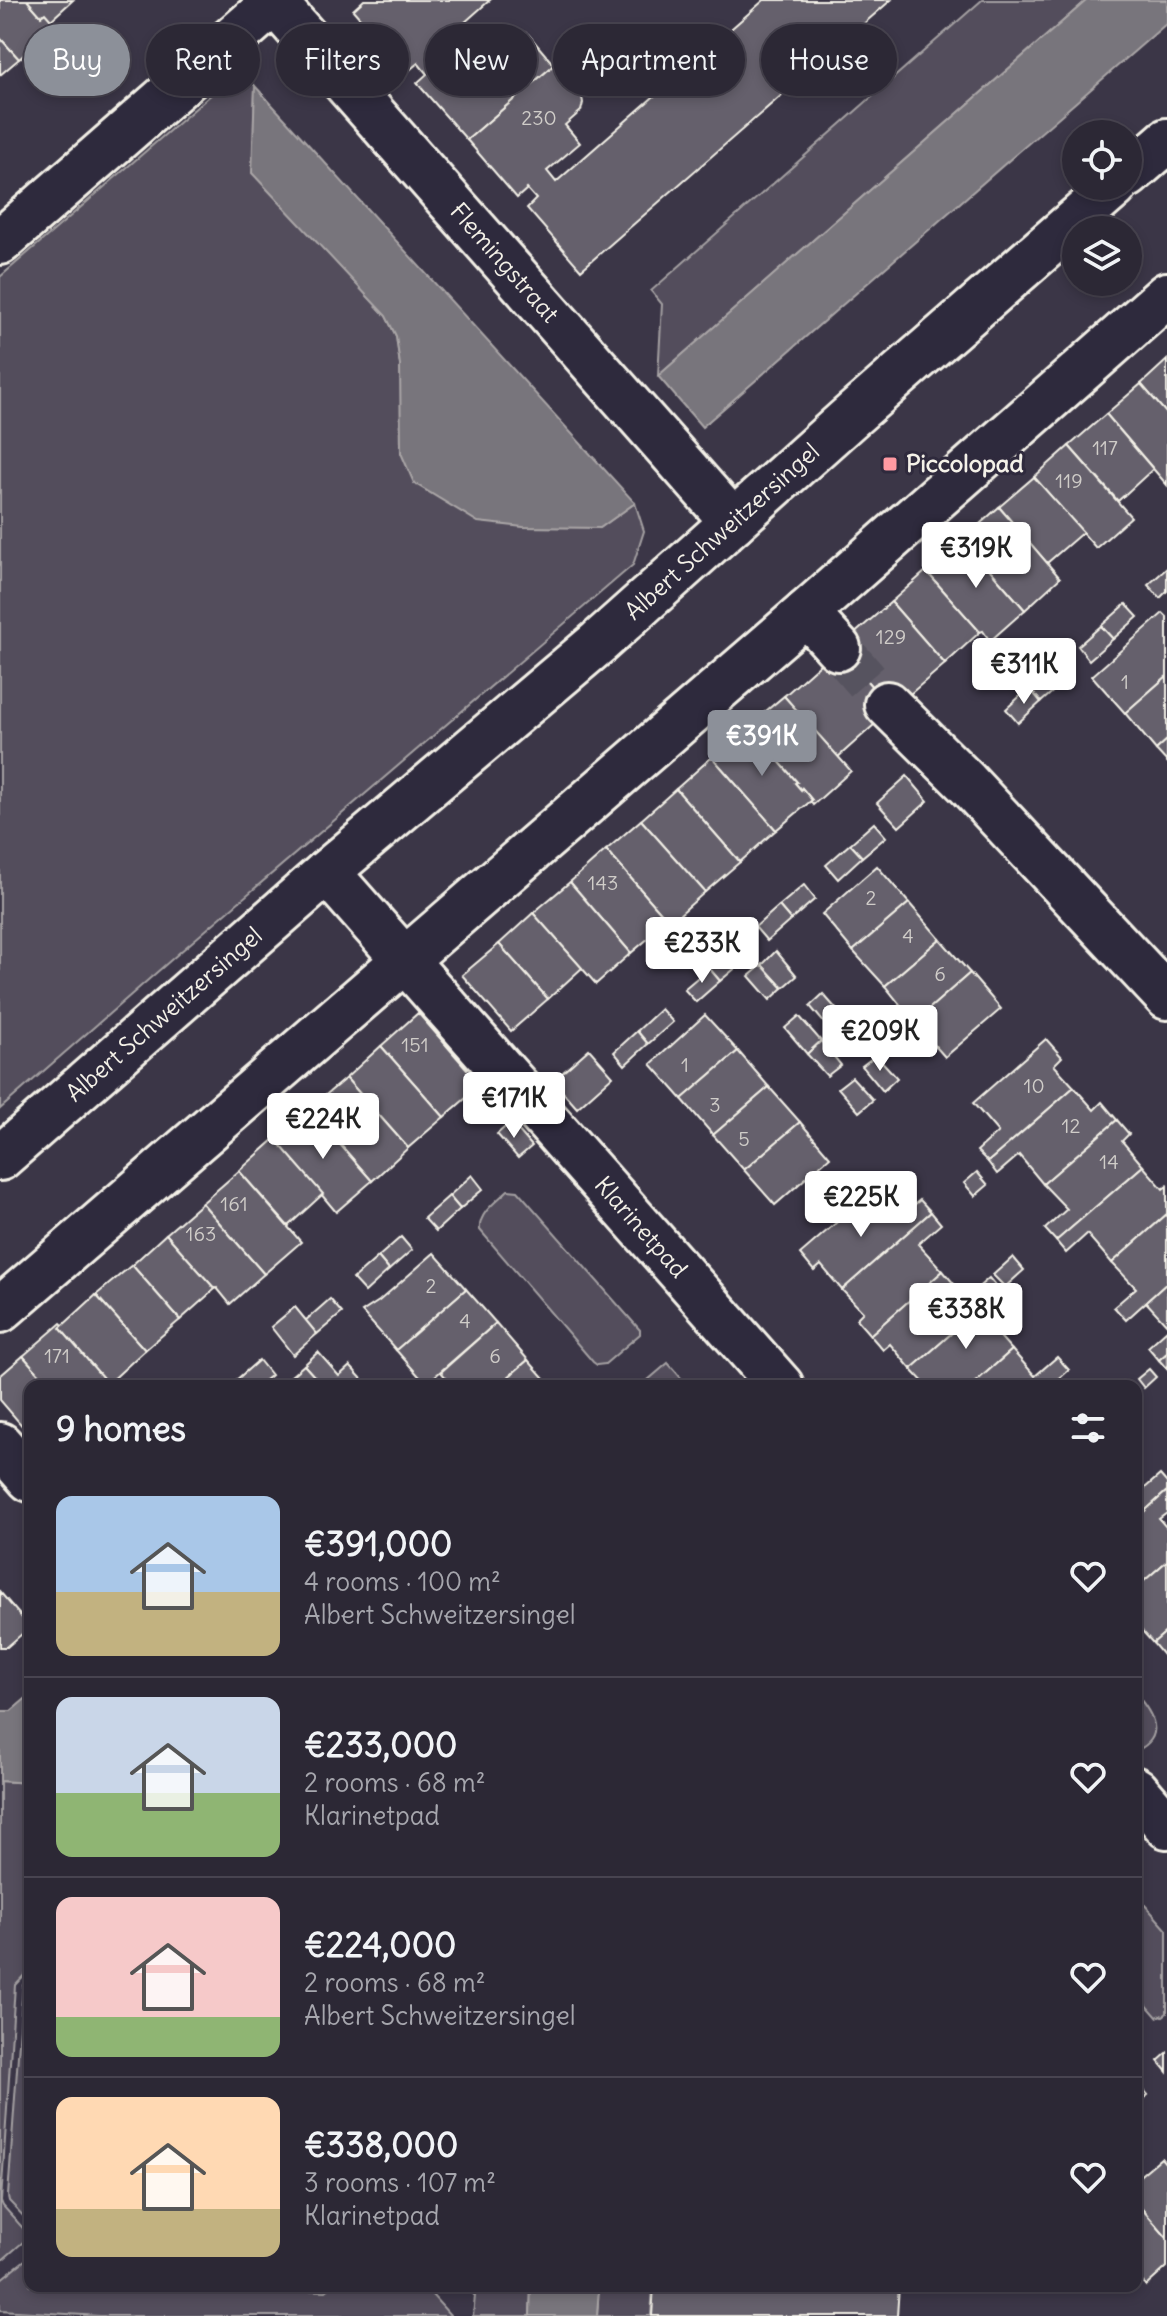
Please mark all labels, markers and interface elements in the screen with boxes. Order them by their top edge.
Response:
chip: Buy [24,24,130,96]
chip: Rent [146,24,260,96]
chip: Filters [276,24,409,96]
chip: New [425,24,537,96]
chip: Apartment [553,24,745,96]
chip: House [761,24,897,96]
house number: 230 [521,105,557,130]
map controls [1062,120,1142,296]
button: locate [1062,120,1142,200]
street label: Flemingstraat [444,196,566,328]
button: layers [1062,216,1142,296]
house number: 117 [1092,435,1118,460]
street label: Albert Schweitzersingel [618,436,825,626]
place label: Piccolopad [906,448,1024,478]
marker: Piccolopad [881,455,899,473]
house number: 119 [1055,468,1083,493]
pin: €319K [920,522,1032,590]
text: €319K [940,531,1012,564]
house number: 129 [876,624,906,649]
pin: €311K [968,638,1080,706]
text: €311K [990,647,1058,680]
house number: 1 [1121,669,1129,694]
pin: €391K [706,710,818,778]
text: €391K [726,719,798,752]
house number: 143 [588,870,618,895]
house number: 2 [866,885,877,910]
pin: €233K [646,917,758,985]
street label: Albert Schweitzersingel [59,920,268,1108]
house number: 4 [902,923,914,948]
text: €233K [664,926,740,959]
house number: 6 [934,961,946,986]
pin: €209K [824,1005,936,1073]
text: €209K [840,1014,920,1047]
house number: 151 [401,1032,429,1057]
house number: 1 [681,1052,689,1077]
pin: €171K [458,1072,570,1140]
house number: 10 [1023,1073,1045,1098]
text: €171K [481,1081,547,1114]
house number: 3 [709,1092,721,1117]
pin: €224K [267,1093,379,1161]
text: €224K [285,1102,361,1135]
house number: 12 [1062,1113,1080,1138]
house number: 5 [738,1126,750,1151]
house number: 14 [1099,1149,1119,1174]
street label: Klarinetpad [589,1170,694,1284]
pin: €225K [805,1171,917,1239]
text: €225K [823,1180,899,1213]
house number: 161 [220,1191,248,1216]
house number: 163 [186,1221,216,1246]
house number: 2 [426,1273,437,1298]
pin: €338K [910,1283,1022,1351]
text: €338K [927,1292,1005,1325]
house number: 4 [459,1308,471,1333]
house number: 171 [44,1343,70,1368]
house number: 6 [489,1343,501,1368]
icon: filters [1066,1406,1110,1450]
text: 9 homes [56,1407,186,1450]
text: €391,000 [304,1522,452,1565]
icon: home [120,1528,216,1624]
icon: heart [1066,1554,1110,1598]
text: 4 rooms · 100 m² [304,1565,501,1598]
text: Albert Schweitzersingel [304,1598,576,1631]
text: €233,000 [304,1723,457,1766]
icon: home [120,1729,216,1825]
icon: heart [1066,1755,1110,1799]
text: 2 rooms · 68 m² [304,1766,486,1799]
text: Klarinetpad [304,1799,440,1832]
text: €224,000 [304,1923,457,1966]
icon: home [120,1929,216,2025]
icon: heart [1066,1955,1110,1999]
text: 2 rooms · 68 m² [304,1966,486,1999]
text: Albert Schweitzersingel [304,1999,576,2032]
text: €338,000 [304,2123,458,2166]
icon: home [120,2129,216,2225]
icon: heart [1066,2155,1110,2199]
text: 3 rooms · 107 m² [304,2166,496,2199]
text: Klarinetpad [304,2199,440,2232]

